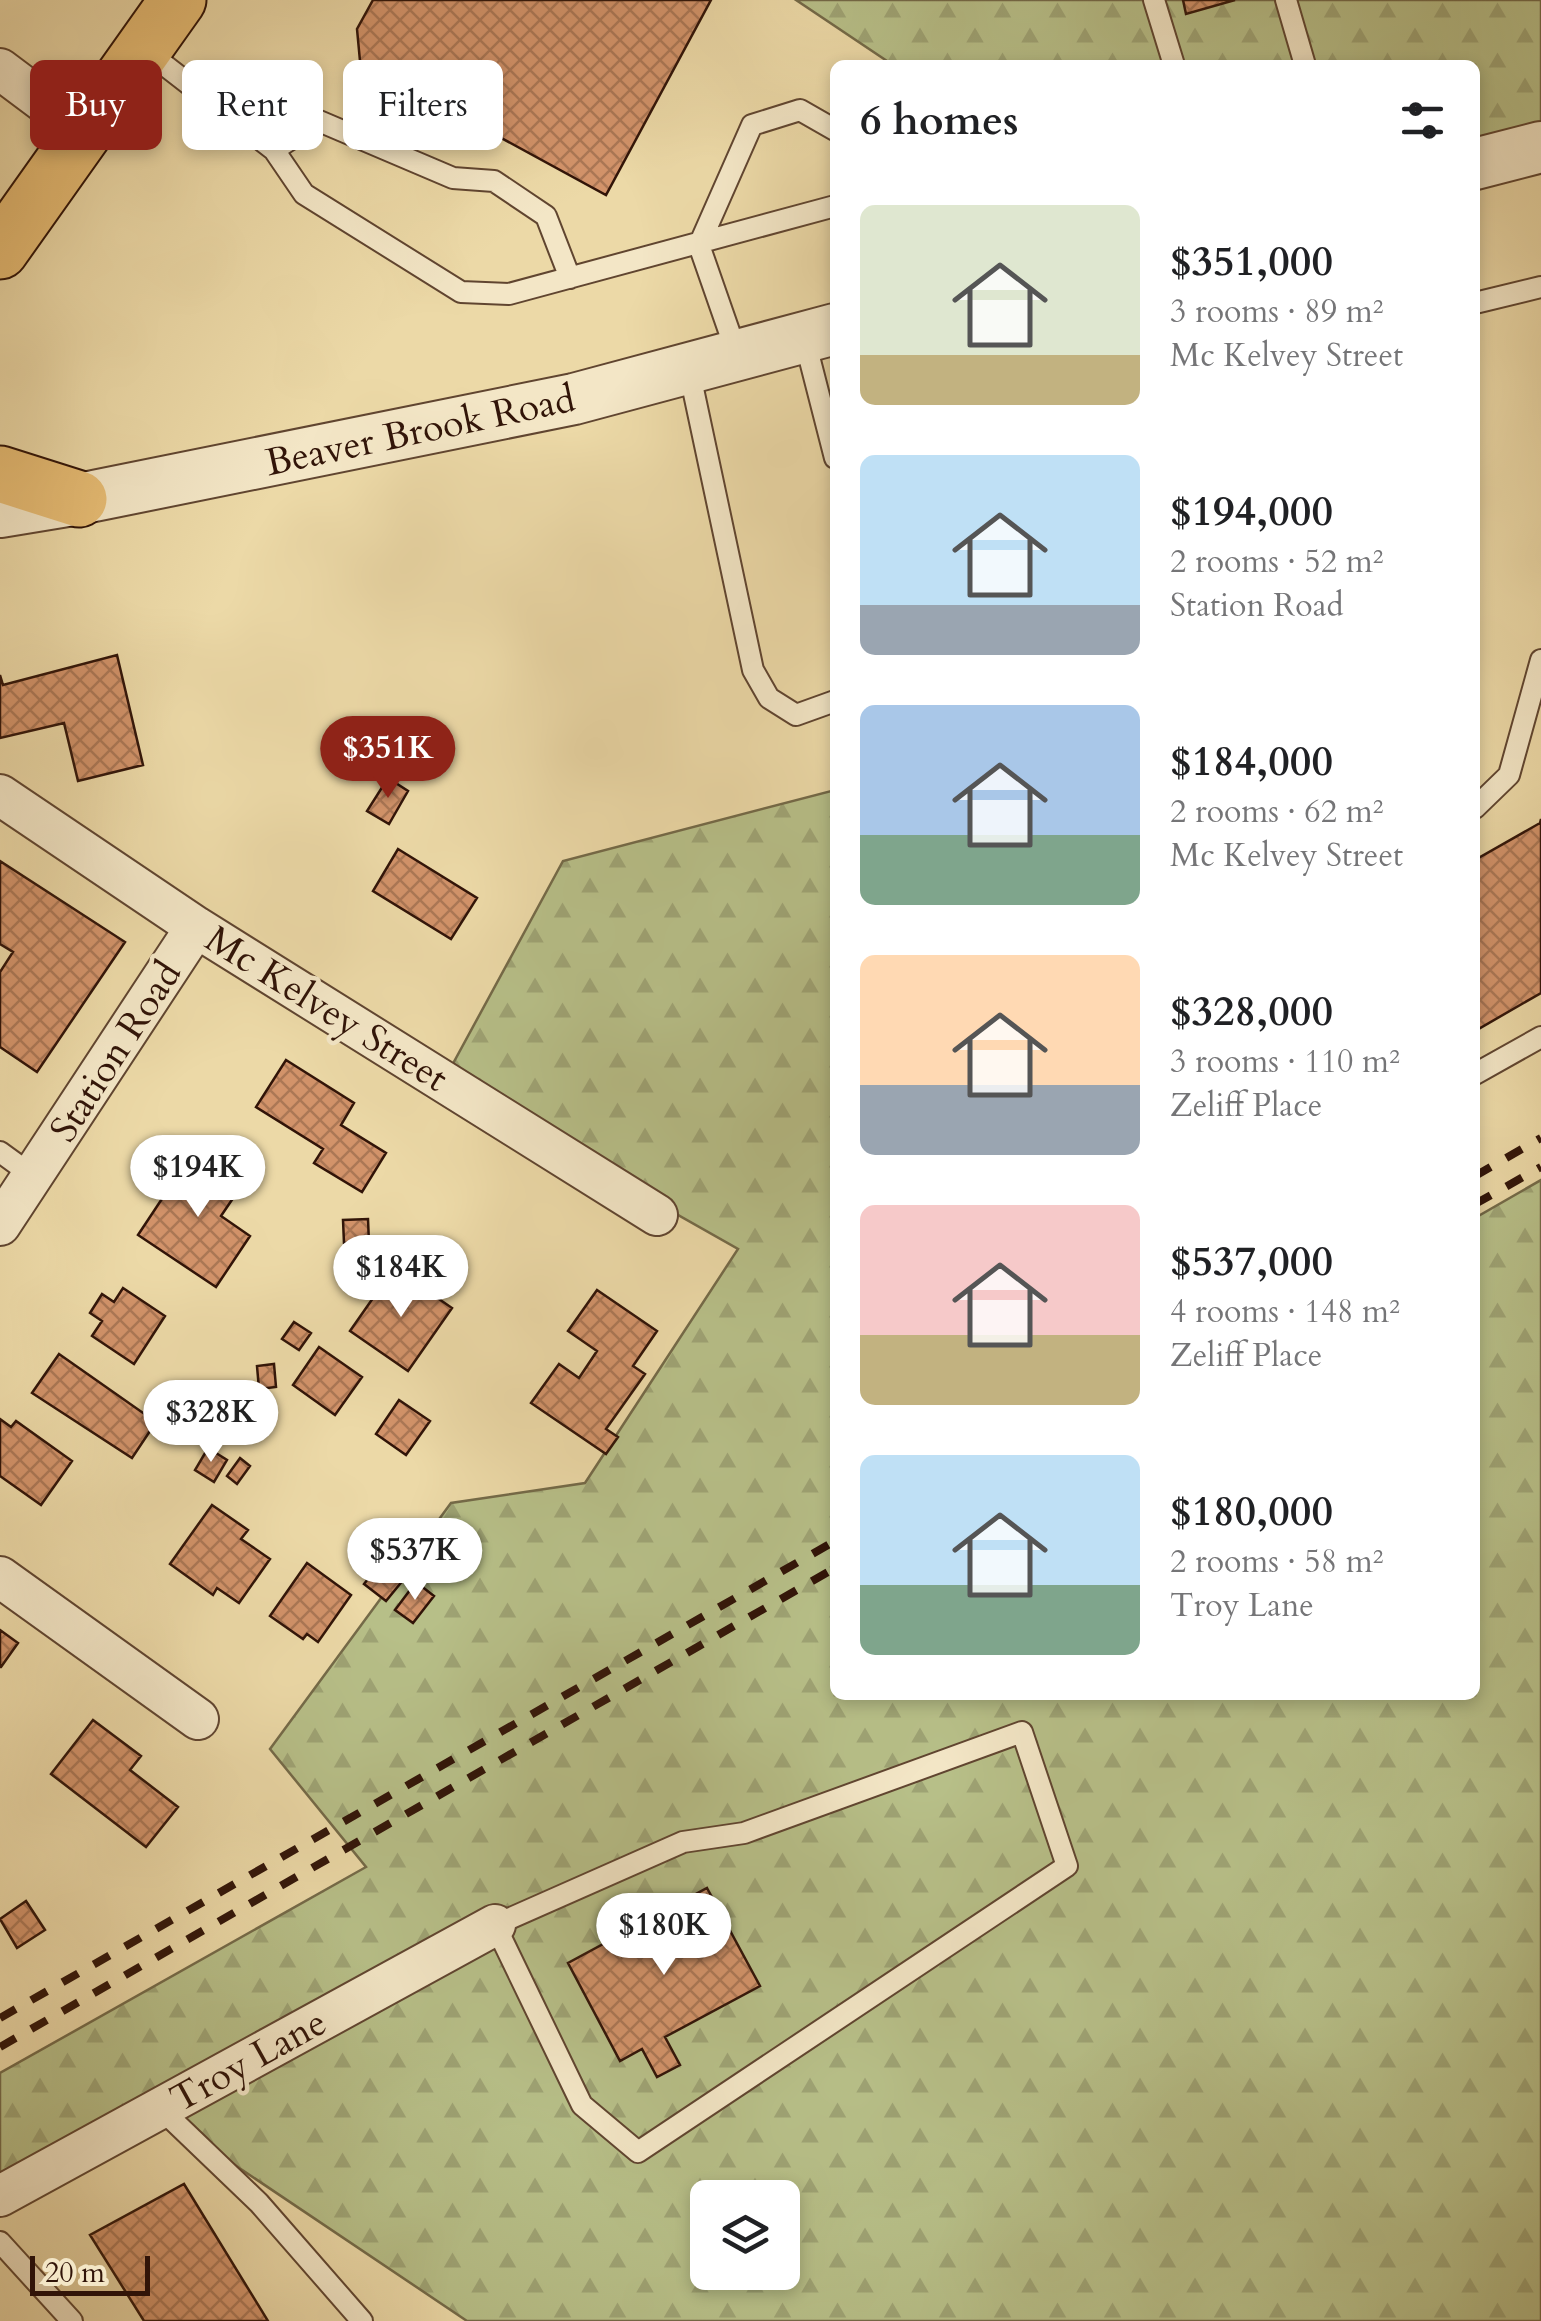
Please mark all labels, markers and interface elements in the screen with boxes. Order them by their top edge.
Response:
chip: Buy [30,60,162,150]
chip: Rent [182,60,323,150]
chip: Filters [343,60,503,150]
text: 6 homes [860,92,1018,149]
icon: filters [1395,93,1450,148]
text: $351,000 [1170,233,1333,290]
icon: home [940,245,1060,365]
text: 3 rooms · 89 m² [1170,290,1383,334]
text: Mc Kelvey Street [1170,334,1403,378]
street label: Beaver Brook Road [261,373,580,489]
text: $194,000 [1170,483,1333,540]
icon: home [940,495,1060,615]
text: 2 rooms · 52 m² [1170,540,1383,584]
text: Station Road [1170,584,1343,628]
pin: $351K [318,716,458,801]
text: $351K [342,726,434,770]
text: $184,000 [1170,733,1333,790]
icon: home [940,745,1060,865]
text: 2 rooms · 62 m² [1170,790,1383,834]
text: Mc Kelvey Street [1170,834,1403,878]
street label: Mc Kelvey Street [195,913,458,1104]
street label: Station Road [38,951,194,1152]
text: $328,000 [1170,983,1333,1040]
icon: home [940,995,1060,1115]
text: 3 rooms · 110 m² [1170,1040,1400,1084]
text: Zeliff Place [1170,1084,1322,1128]
pin: $194K [128,1135,268,1220]
text: $194K [152,1145,244,1189]
text: $537,000 [1170,1233,1333,1290]
pin: $184K [331,1235,471,1320]
text: $184K [355,1245,447,1289]
icon: home [940,1245,1060,1365]
text: 4 rooms · 148 m² [1170,1290,1400,1334]
text: Zeliff Place [1170,1334,1322,1378]
pin: $328K [141,1380,281,1465]
text: $328K [165,1390,257,1434]
text: $180,000 [1170,1483,1333,1540]
icon: home [940,1495,1060,1615]
pin: $537K [345,1518,485,1603]
text: $537K [369,1528,461,1572]
text: 2 rooms · 58 m² [1170,1540,1383,1584]
text: Troy Lane [1170,1584,1314,1628]
pin: $180K [594,1893,734,1978]
text: $180K [618,1903,710,1947]
street label: Troy Lane [161,1997,336,2125]
map controls [690,2180,800,2290]
button: layers [690,2180,800,2290]
scale bar [30,2251,150,2296]
text: 20 m [45,2254,105,2292]

